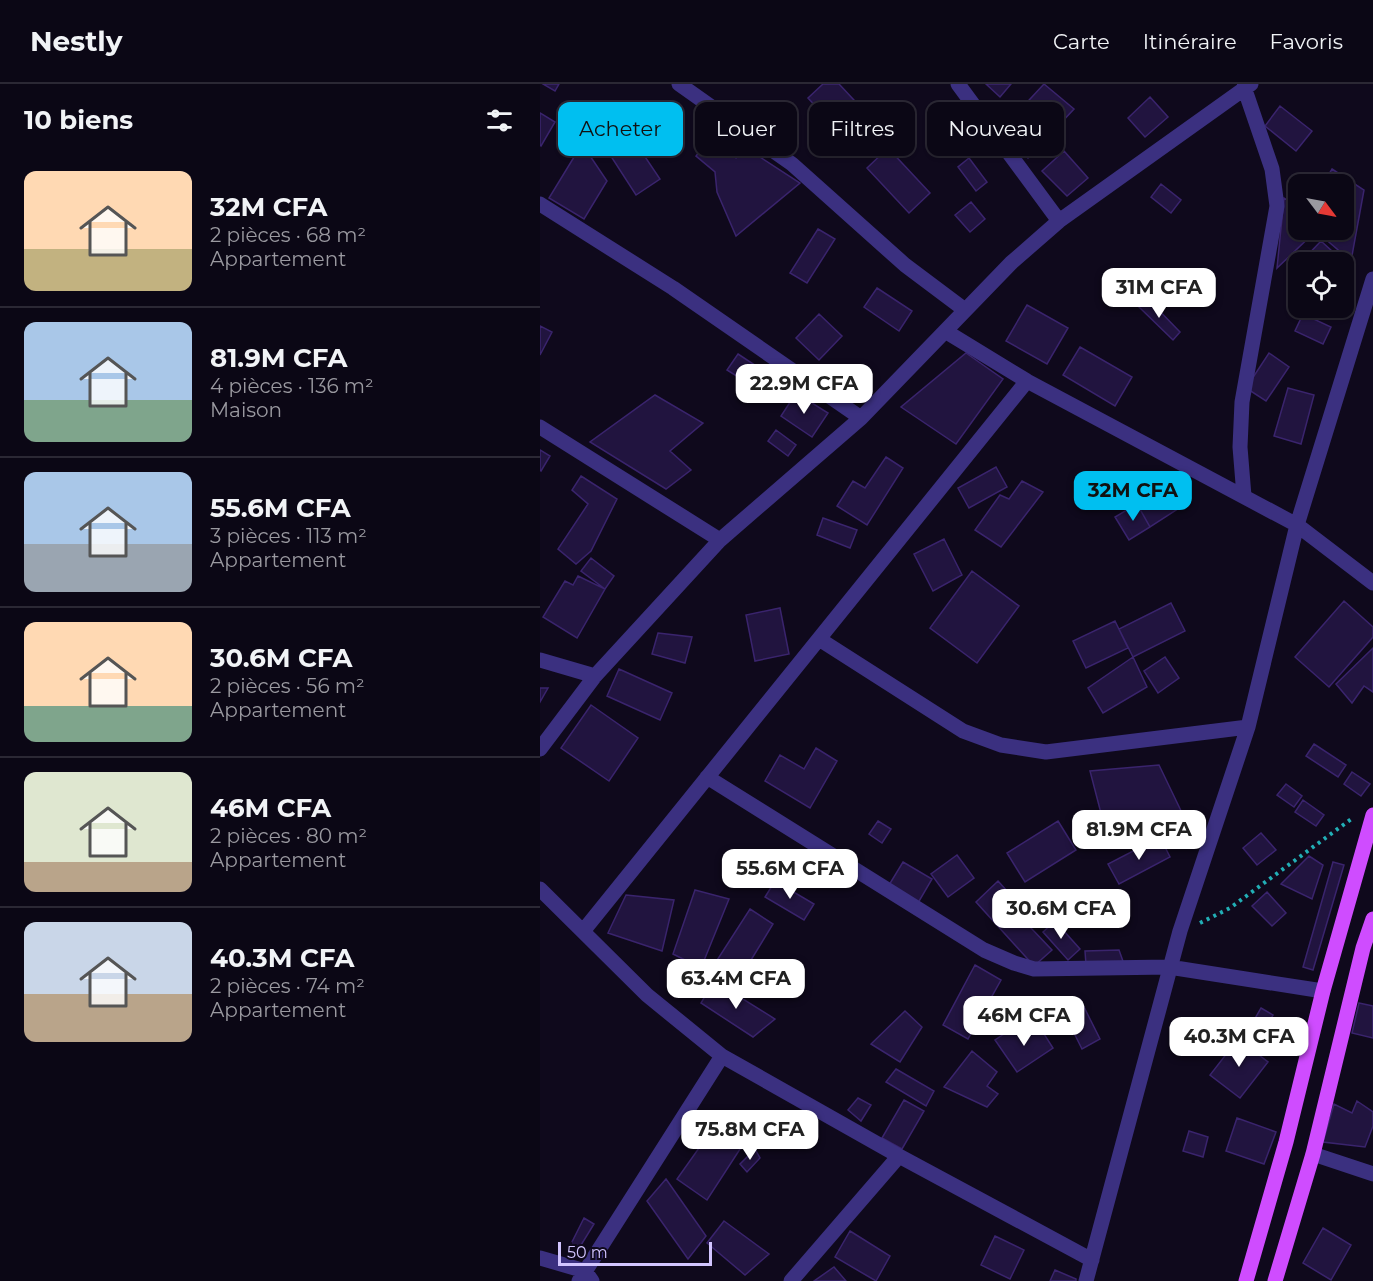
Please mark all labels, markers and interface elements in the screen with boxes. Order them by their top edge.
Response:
text: Nestly [30,24,123,58]
text: Carte [1053,29,1110,54]
text: Itinéraire [1143,29,1237,54]
text: Favoris [1270,29,1343,54]
chip: Acheter [558,102,683,156]
chip: Louer [695,102,797,156]
chip: Filtres [809,102,915,156]
chip: Nouveau [927,102,1064,156]
text: 10 biens [24,104,133,136]
icon: filters [483,104,516,137]
north arrow [1288,174,1354,240]
map controls [1288,174,1354,318]
text: 32M CFA [210,191,327,223]
icon: home [72,195,144,267]
text: 2 pièces · 68 m² [210,223,366,247]
text: Appartement [210,247,346,271]
button: locate [1288,252,1354,318]
pin: 31M CFA [1104,268,1214,319]
text: 31M CFA [1116,275,1202,299]
text: 81.9M CFA [210,342,348,374]
icon: home [72,346,144,418]
pin: 22.9M CFA [735,364,873,415]
text: 22.9M CFA [750,371,858,395]
text: 4 pièces · 136 m² [210,374,374,398]
text: Maison [210,398,282,422]
pin: 32M CFA [1078,471,1188,522]
text: 32M CFA [1088,478,1178,502]
text: 55.6M CFA [210,492,351,524]
icon: home [72,496,144,568]
text: 3 pièces · 113 m² [210,524,367,548]
text: Appartement [210,548,346,572]
text: 30.6M CFA [210,642,353,674]
icon: home [72,646,144,718]
text: 2 pièces · 56 m² [210,674,365,698]
text: Appartement [210,698,346,722]
text: 46M CFA [210,792,331,824]
icon: home [72,796,144,868]
pin: 81.9M CFA [1070,810,1208,861]
text: 81.9M CFA [1086,817,1192,841]
text: 2 pièces · 80 m² [210,824,367,848]
text: Appartement [210,848,346,872]
pin: 55.6M CFA [721,849,859,900]
text: 55.6M CFA [736,856,844,880]
pin: 30.6M CFA [992,889,1130,940]
text: 30.6M CFA [1006,896,1116,920]
text: 40.3M CFA [210,942,355,974]
icon: home [72,946,144,1018]
pin: 63.4M CFA [667,959,805,1010]
text: 63.4M CFA [681,966,791,990]
text: 2 pièces · 74 m² [210,974,365,998]
pin: 46M CFA [969,996,1079,1047]
text: Appartement [210,998,346,1022]
text: 46M CFA [977,1003,1071,1027]
pin: 40.3M CFA [1170,1017,1308,1068]
text: 40.3M CFA [1183,1024,1295,1048]
pin: 75.8M CFA [681,1110,819,1161]
text: 75.8M CFA [695,1117,805,1141]
scale bar [558,1239,712,1266]
text: 50 m [567,1243,608,1262]

